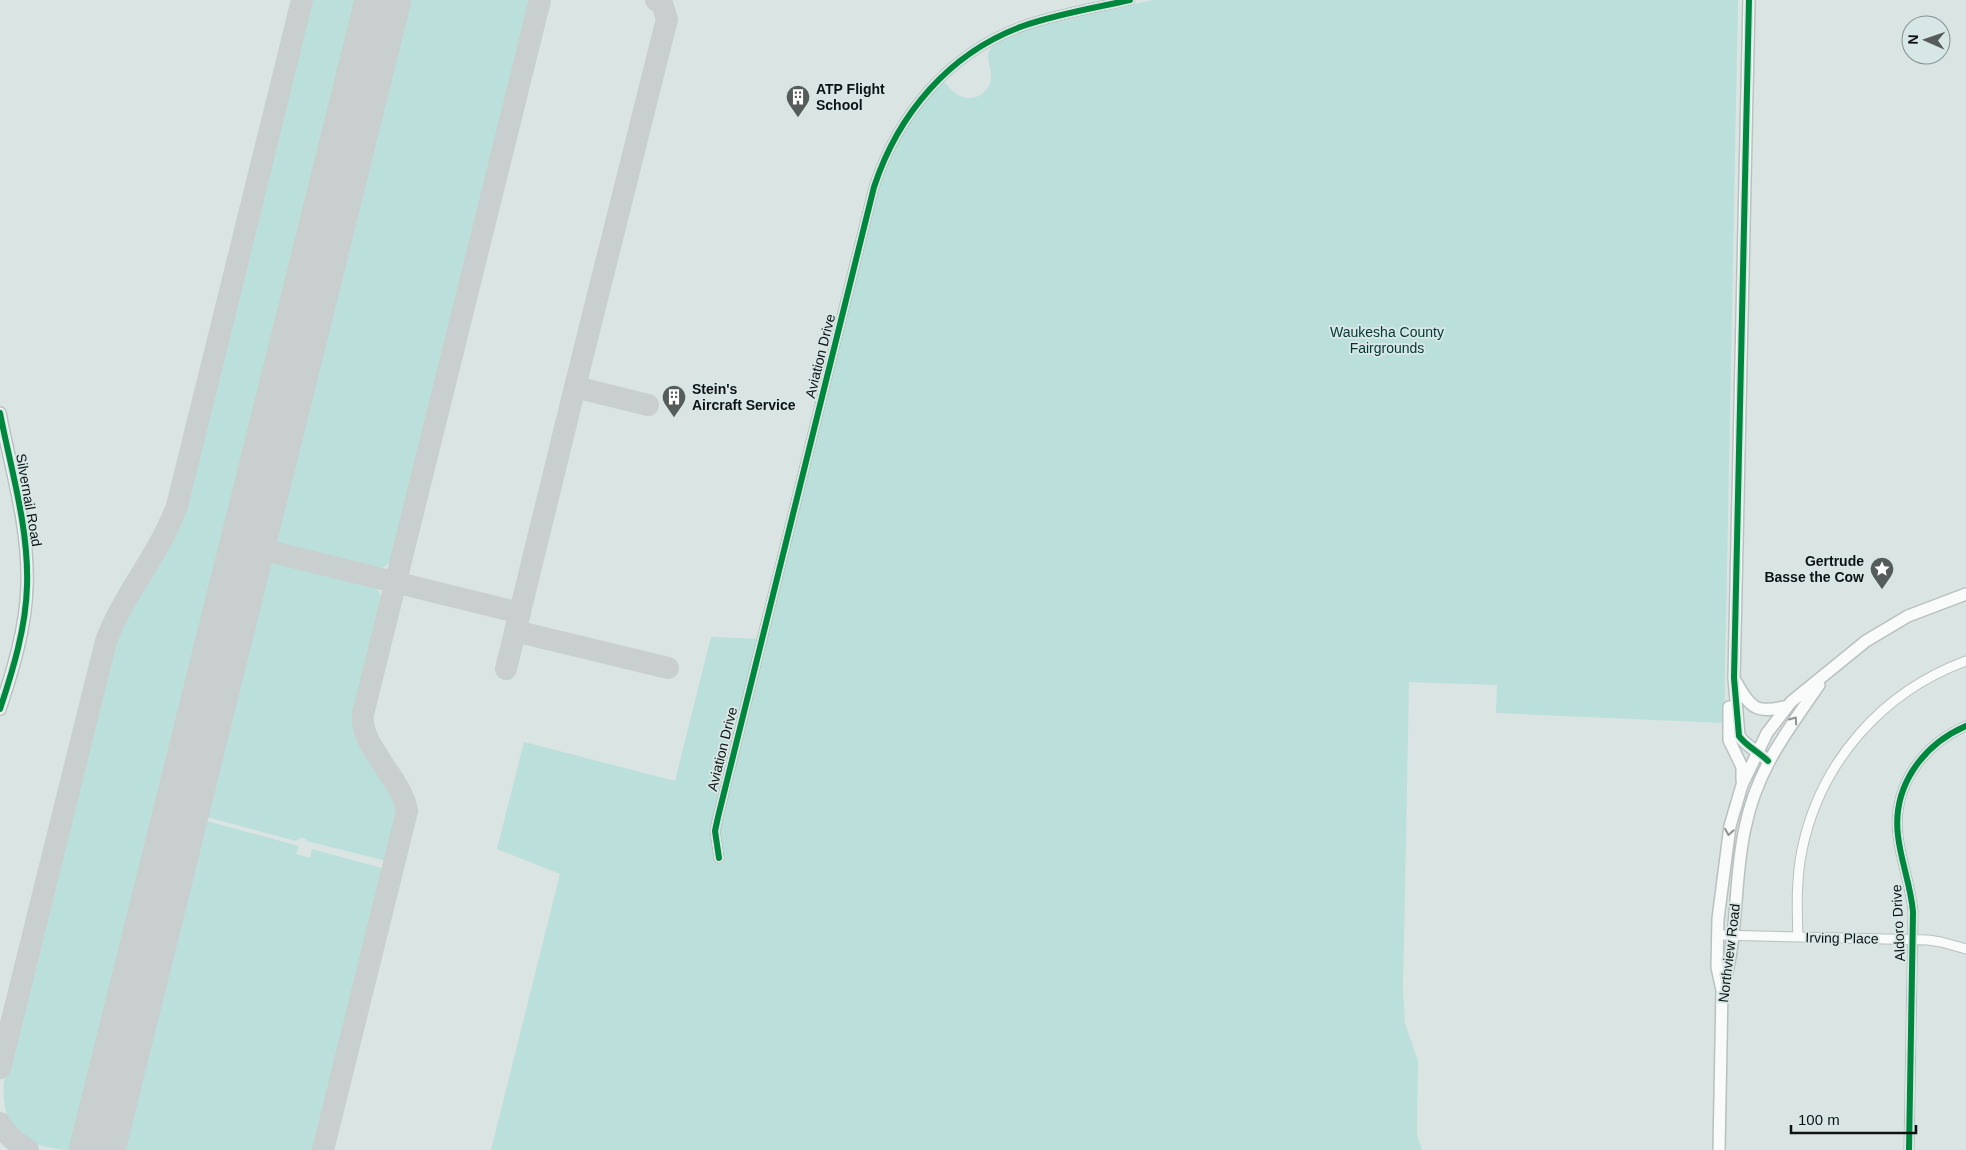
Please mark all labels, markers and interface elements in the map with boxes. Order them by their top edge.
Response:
north arrow [1901,15,1951,65]
text: N [1905,34,1921,45]
place label: ATP Flight School [816,81,885,113]
building icon: ATP Flight School [785,84,811,118]
street label: Aviation Drive [802,312,838,400]
park label: Waukesha County Fairgrounds [1330,324,1444,356]
place label: Stein's Aircraft Service [692,381,796,413]
building icon: Stein's Aircraft Service [661,384,687,418]
street label: Silvernail Road [13,452,45,548]
place label: Gertrude Basse the Cow [1764,553,1864,585]
place icon: Gertrude Basse the Cow [1869,556,1895,590]
street label: Aviation Drive [704,705,740,793]
one-way arrow [1788,717,1797,726]
one-way arrow [1724,828,1734,836]
street label: Aldoro Drive [1888,884,1908,962]
street label: Northview Road [1715,903,1743,1003]
street label: Irving Place [1805,929,1879,947]
scale bar [1791,1102,1916,1134]
text: 100 m [1798,1111,1840,1128]

